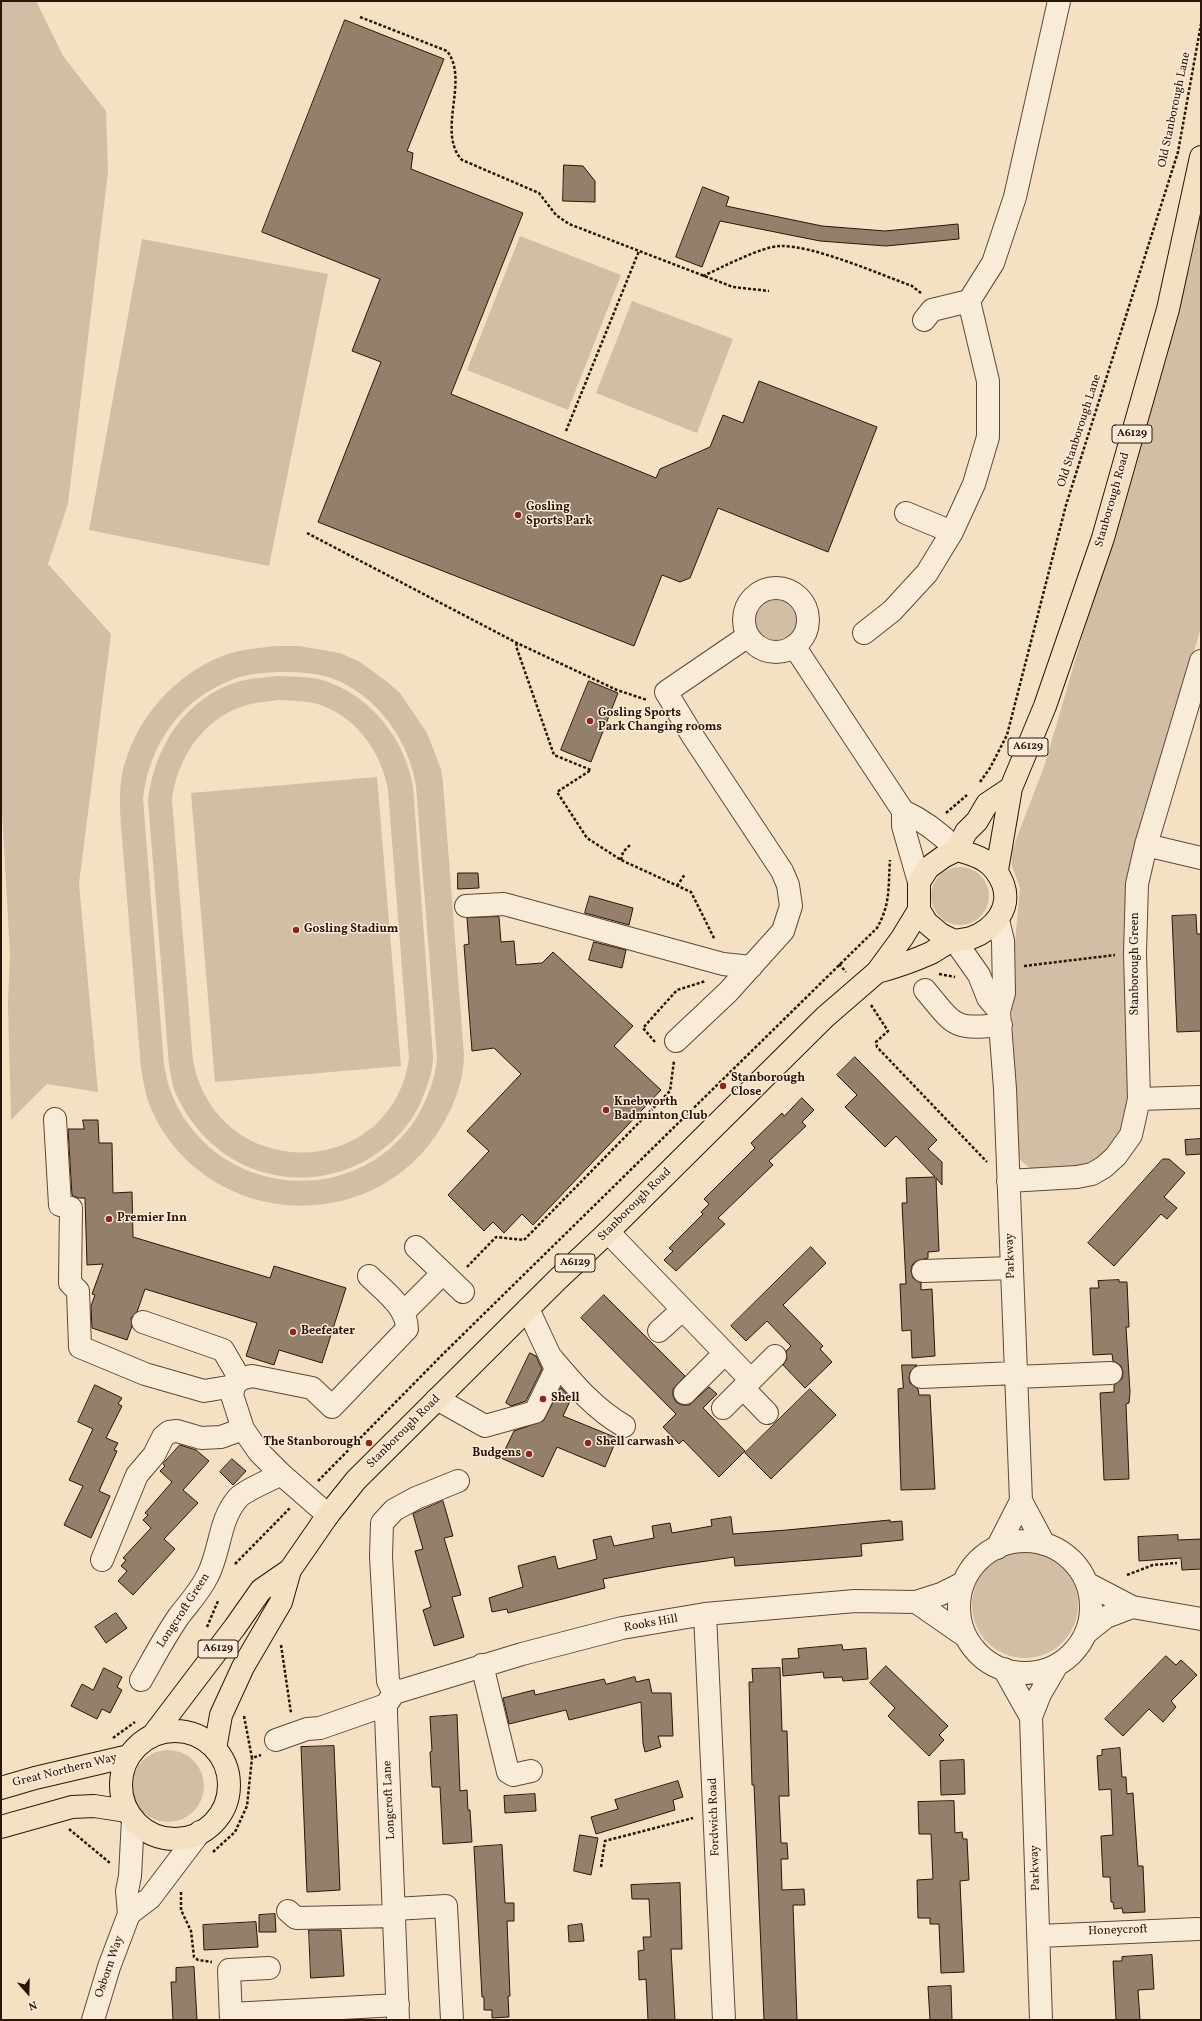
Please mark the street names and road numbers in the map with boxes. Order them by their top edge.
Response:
street label: Old Stanborough Lane [1156,51,1194,169]
street label: Old Stanborough Lane [1055,373,1105,489]
road number: A6129 [1112,425,1152,443]
street label: Stanborough Road [1093,451,1133,549]
road number: A6129 [1008,738,1048,756]
street label: Stanborough Green [1129,912,1143,1016]
street label: Stanborough Road [595,1165,675,1245]
street label: Parkway [1003,1233,1019,1279]
road number: A6129 [555,1254,595,1272]
street label: Stanborough Road [364,1392,444,1472]
street label: Longcroft Green [154,1571,214,1651]
street label: Rooks Hill [623,1612,679,1636]
road number: A6129 [198,1640,238,1658]
street label: Great Northern Way [11,1751,119,1791]
street label: Longcroft Lane [381,1760,399,1840]
street label: Fordwich Road [706,1777,724,1857]
street label: Parkway [1028,1845,1044,1891]
street label: Honeycroft [1088,1923,1148,1939]
street label: Osborn Way [93,1934,127,2000]

